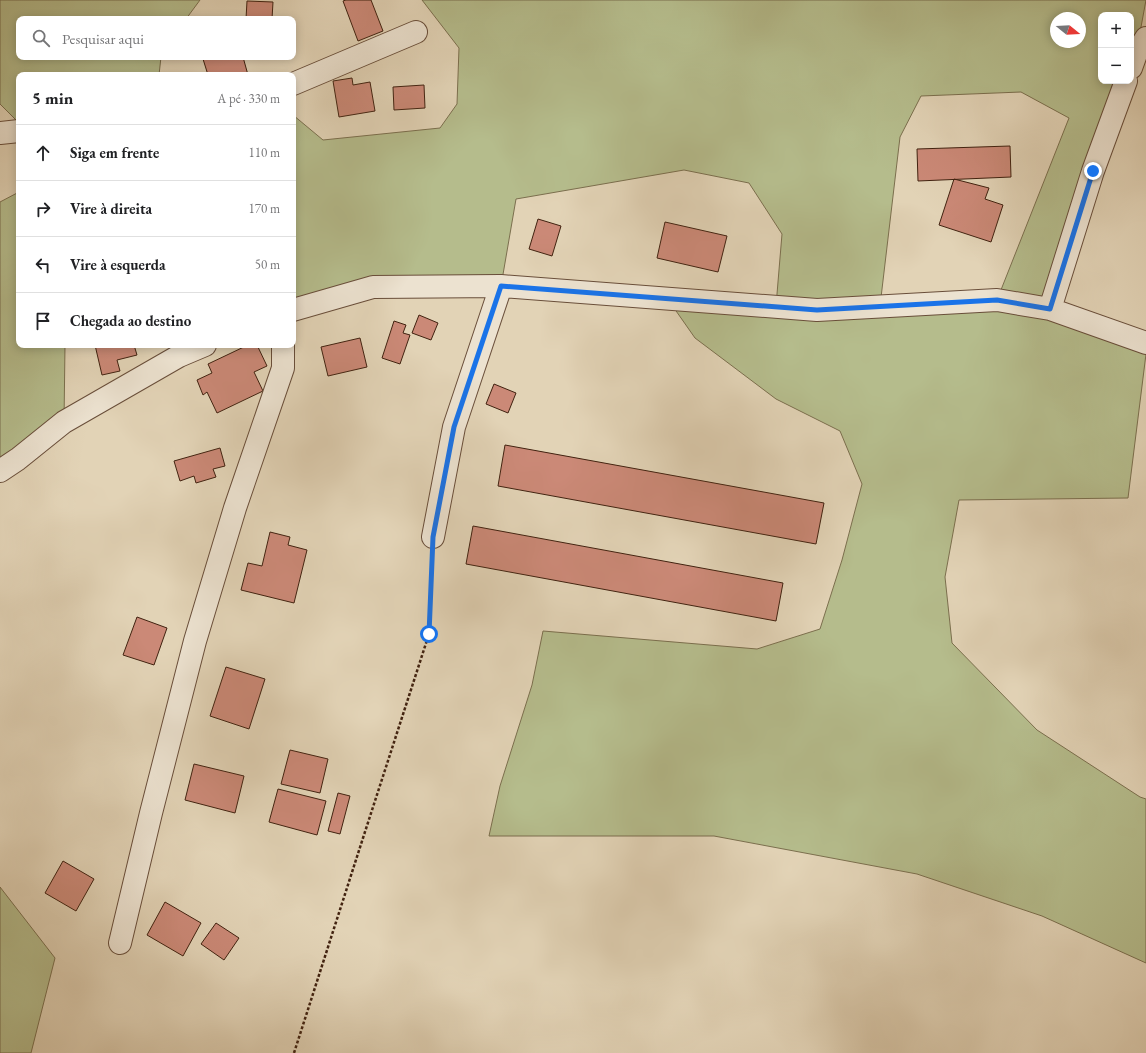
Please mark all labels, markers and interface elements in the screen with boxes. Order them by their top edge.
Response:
north arrow [1050,12,1086,48]
map controls [1098,12,1134,84]
button: + [1098,12,1134,48]
search box [16,16,296,60]
icon: search [30,27,52,49]
text: Pesquisar aqui [62,29,144,48]
button: − [1098,48,1134,84]
text: 5 min [32,87,73,109]
text: A pé · 330 m [217,90,280,107]
icon: ahead [32,142,54,164]
text: Siga em frente [70,143,159,162]
text: 110 m [249,144,280,161]
route end [1084,162,1102,180]
icon: right [32,198,54,220]
text: Vire à direita [70,199,152,218]
text: 170 m [249,200,280,217]
icon: left [32,254,54,276]
text: Vire à esquerda [70,255,166,274]
text: 50 m [255,256,280,273]
icon: arrive [32,310,54,332]
text: Chegada ao destino [70,311,191,330]
route start [420,625,438,643]

